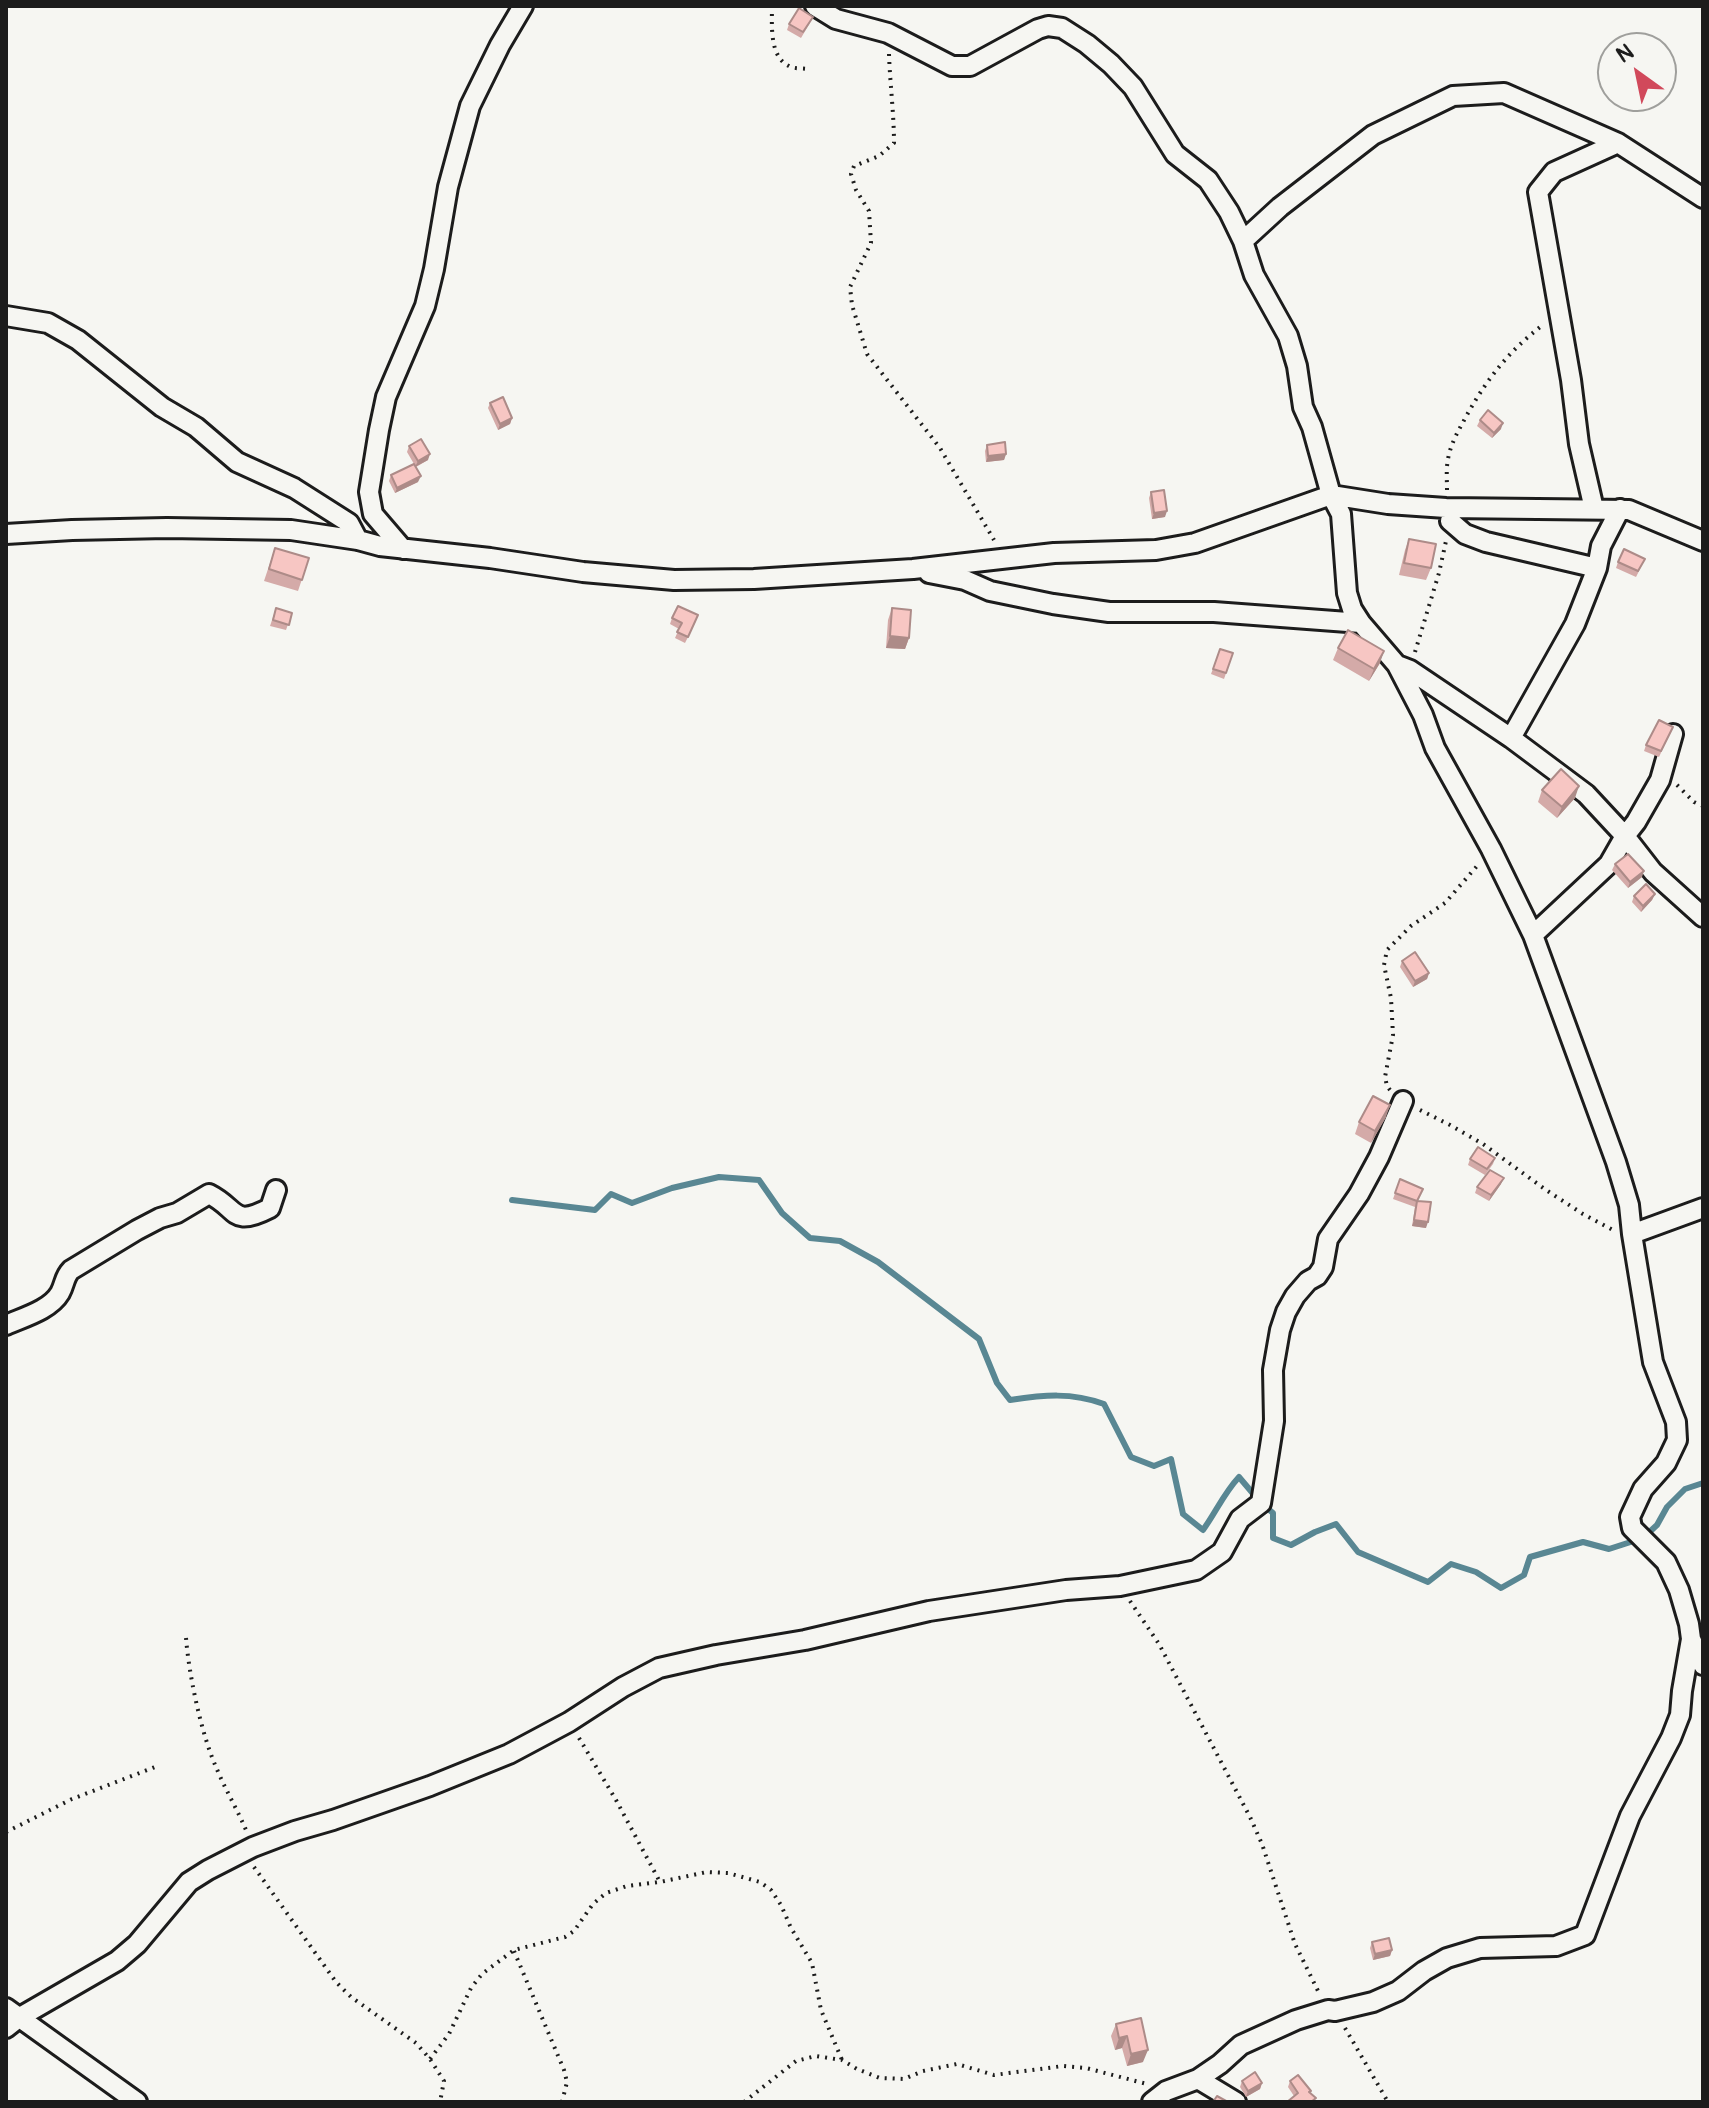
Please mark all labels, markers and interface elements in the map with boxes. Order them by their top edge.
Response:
north arrow [1597,32,1677,112]
text: N [1611,38,1639,69]

